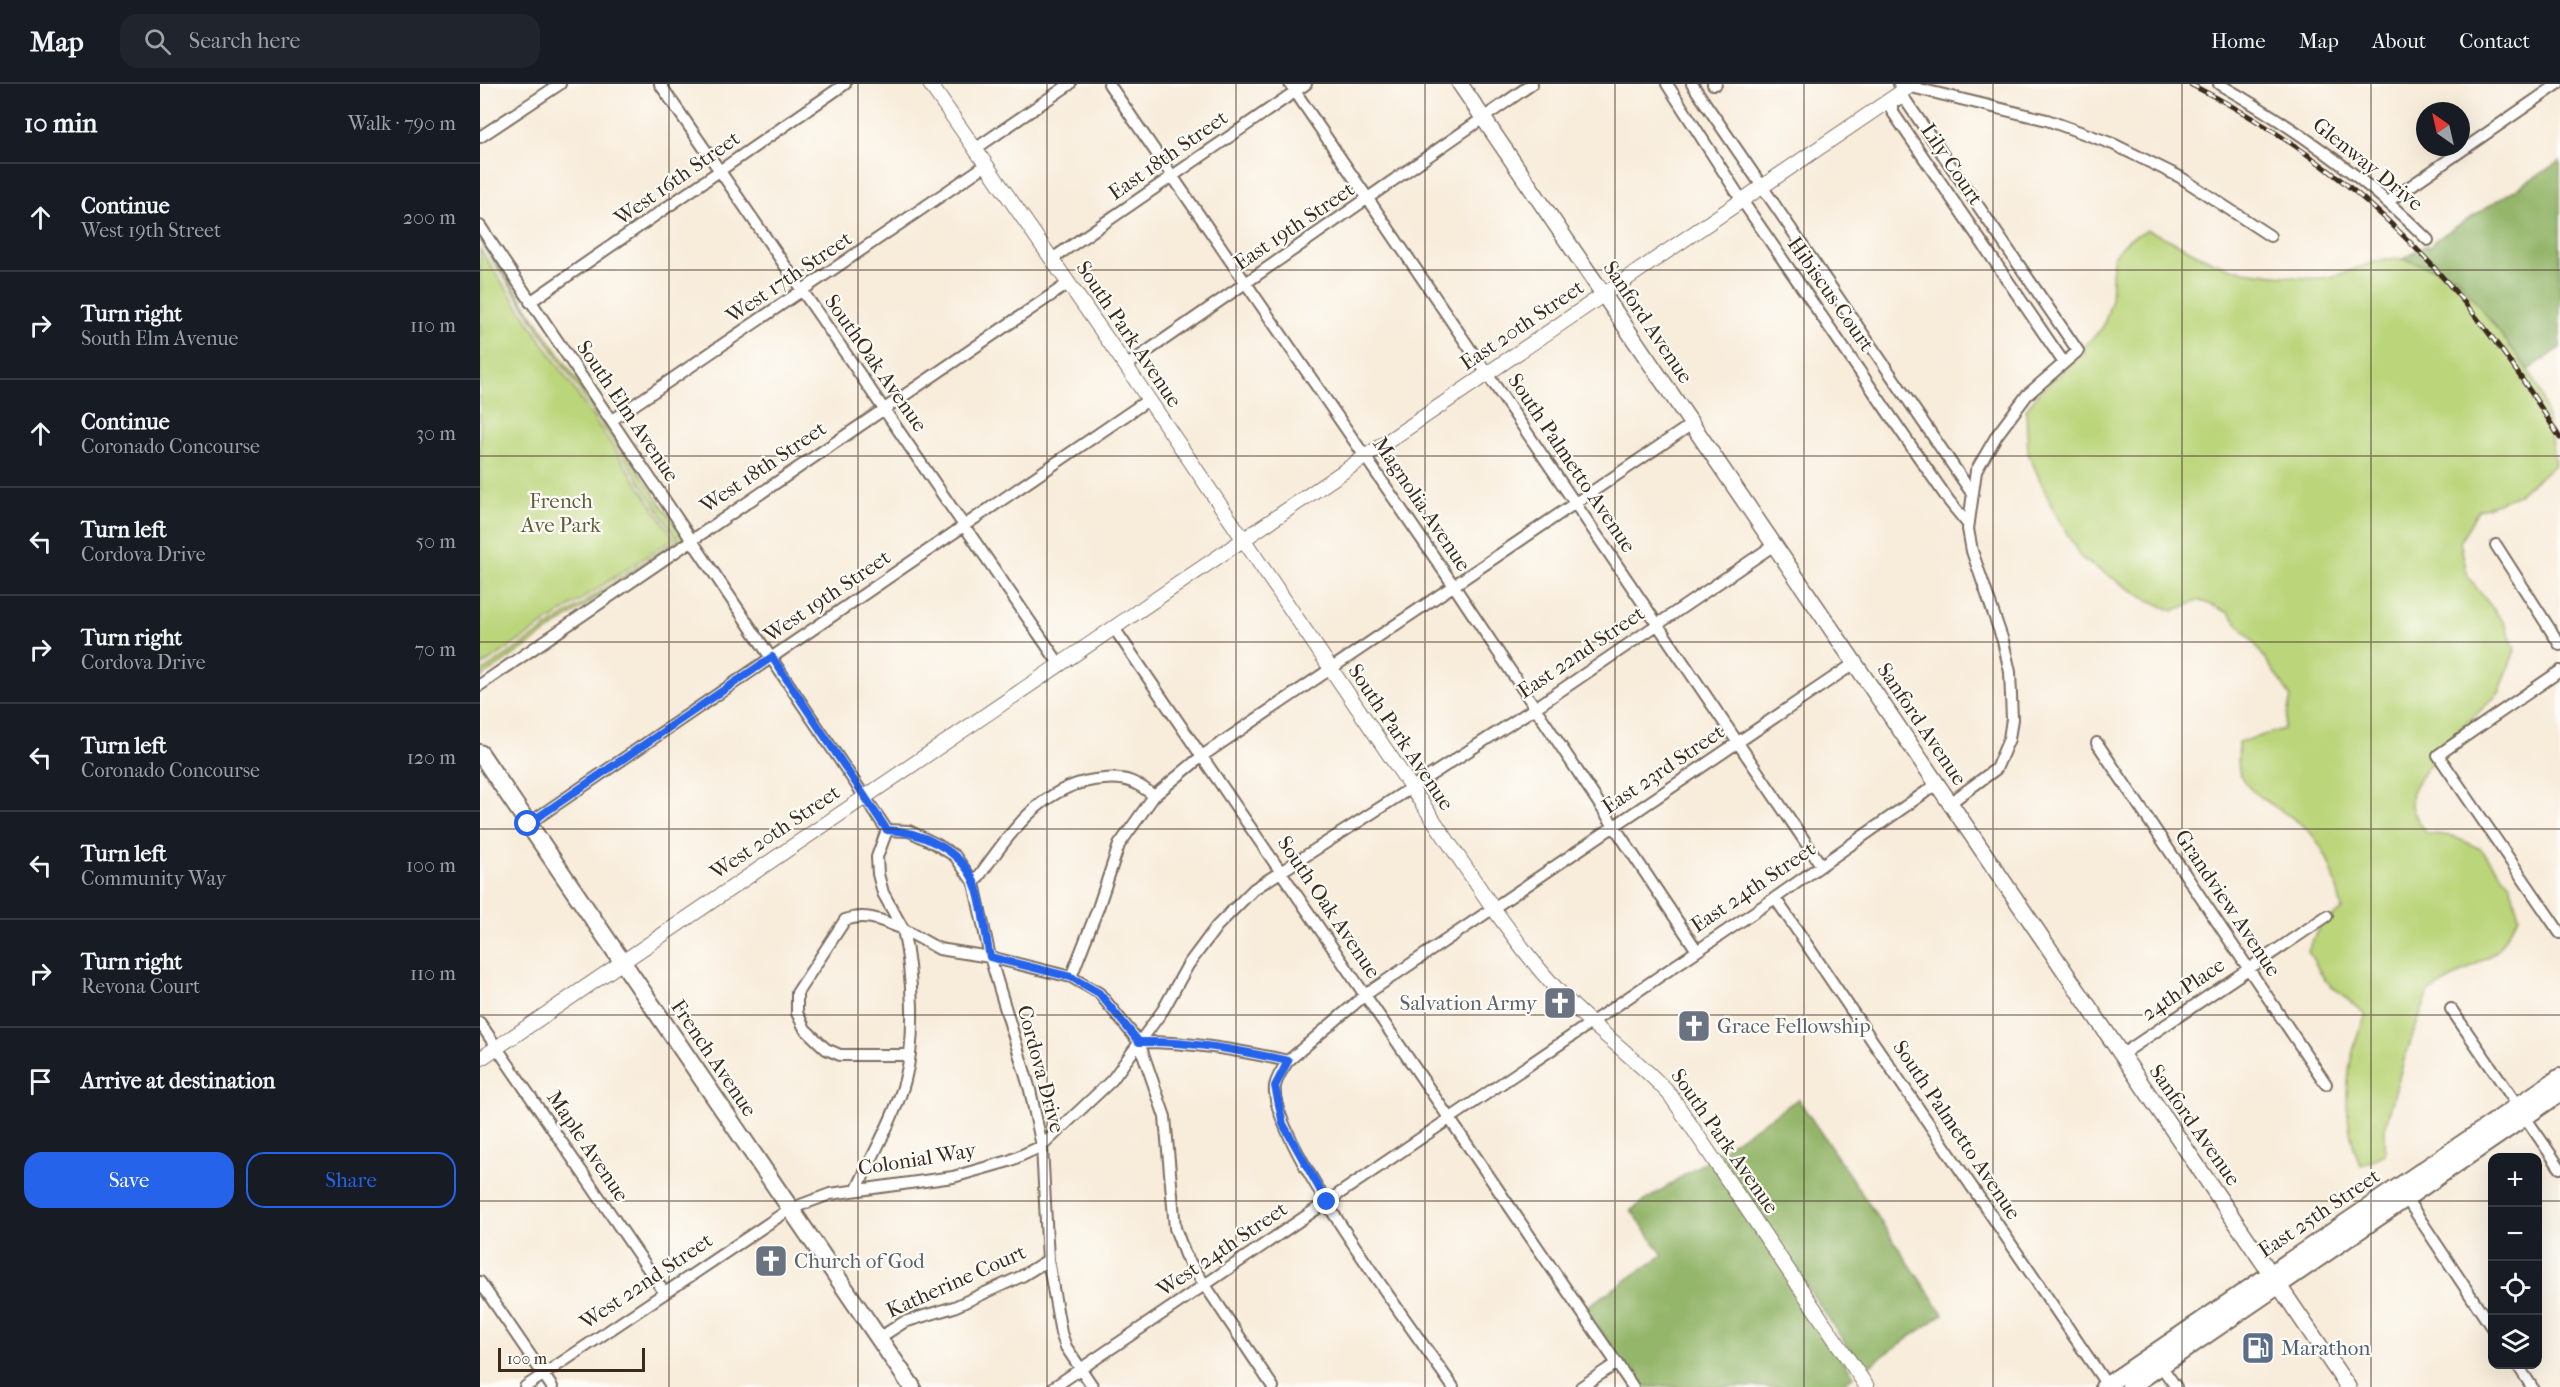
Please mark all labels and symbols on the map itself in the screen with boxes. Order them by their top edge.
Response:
north arrow [2416,102,2470,156]
street label: East 18th Street [1104,105,1232,205]
street label: Glenway Drive [2308,112,2428,216]
street label: Lily Court [1916,119,1988,210]
street label: West 16th Street [609,126,745,231]
street label: East 19th Street [1229,177,1359,275]
street label: West 17th Street [721,226,857,328]
street label: Hibiscus Court [1783,232,1880,356]
street label: South Park Avenue [1071,256,1187,412]
street label: Sanford Avenue [1598,256,1698,388]
street label: East 20th Street [1456,275,1589,375]
street label: SouthOak Avenue [820,290,932,436]
street label: South Elm Avenue [572,336,684,486]
street label: South Palmetto Avenue [1503,369,1641,557]
street label: West 18th Street [695,416,831,519]
street label: Magnolia Avenue [1368,432,1476,576]
park label: French Ave Park [520,489,601,537]
street label: West 19th Street [758,545,895,648]
street label: East 22nd Street [1513,601,1649,703]
street label: Sanford Avenue [1872,658,1972,790]
street label: South Park Avenue [1343,659,1459,815]
street label: East 23rd Street [1598,719,1729,819]
street label: West 20th Street [705,780,845,885]
route start [514,810,540,836]
street label: Grandview Avenue [2170,825,2286,981]
street label: South Oak Avenue [1273,831,1385,983]
street label: East 24th Street [1686,836,1820,937]
street label: 24th Place [2137,953,2229,1025]
church icon: Salvation Army [1542,985,1578,1021]
place label: Salvation Army [1400,991,1538,1015]
street label: French Avenue [666,995,762,1121]
street label: Cordova Drive [1012,1003,1070,1135]
church icon: Grace Fellowship [1676,1008,1712,1044]
place label: Grace Fellowship [1717,1014,1871,1038]
street label: South Palmetto Avenue [1888,1036,2026,1224]
street label: Sanford Avenue [2144,1060,2246,1190]
street label: South Park Avenue [1666,1064,1784,1218]
street label: Maple Avenue [542,1086,634,1206]
street label: Colonial Way [856,1138,978,1180]
street label: East 25th Street [2254,1163,2385,1262]
route end [1313,1188,1339,1214]
street label: West 24th Street [1152,1196,1292,1302]
street label: West 22nd Street [574,1228,717,1335]
street label: Katherine Court [883,1239,1030,1322]
church icon: Church of God [753,1243,789,1279]
place label: Church of God [794,1249,925,1273]
fuel station icon: Marathon [2240,1330,2276,1366]
place label: Marathon [2281,1336,2370,1360]
scale bar [498,1345,645,1372]

